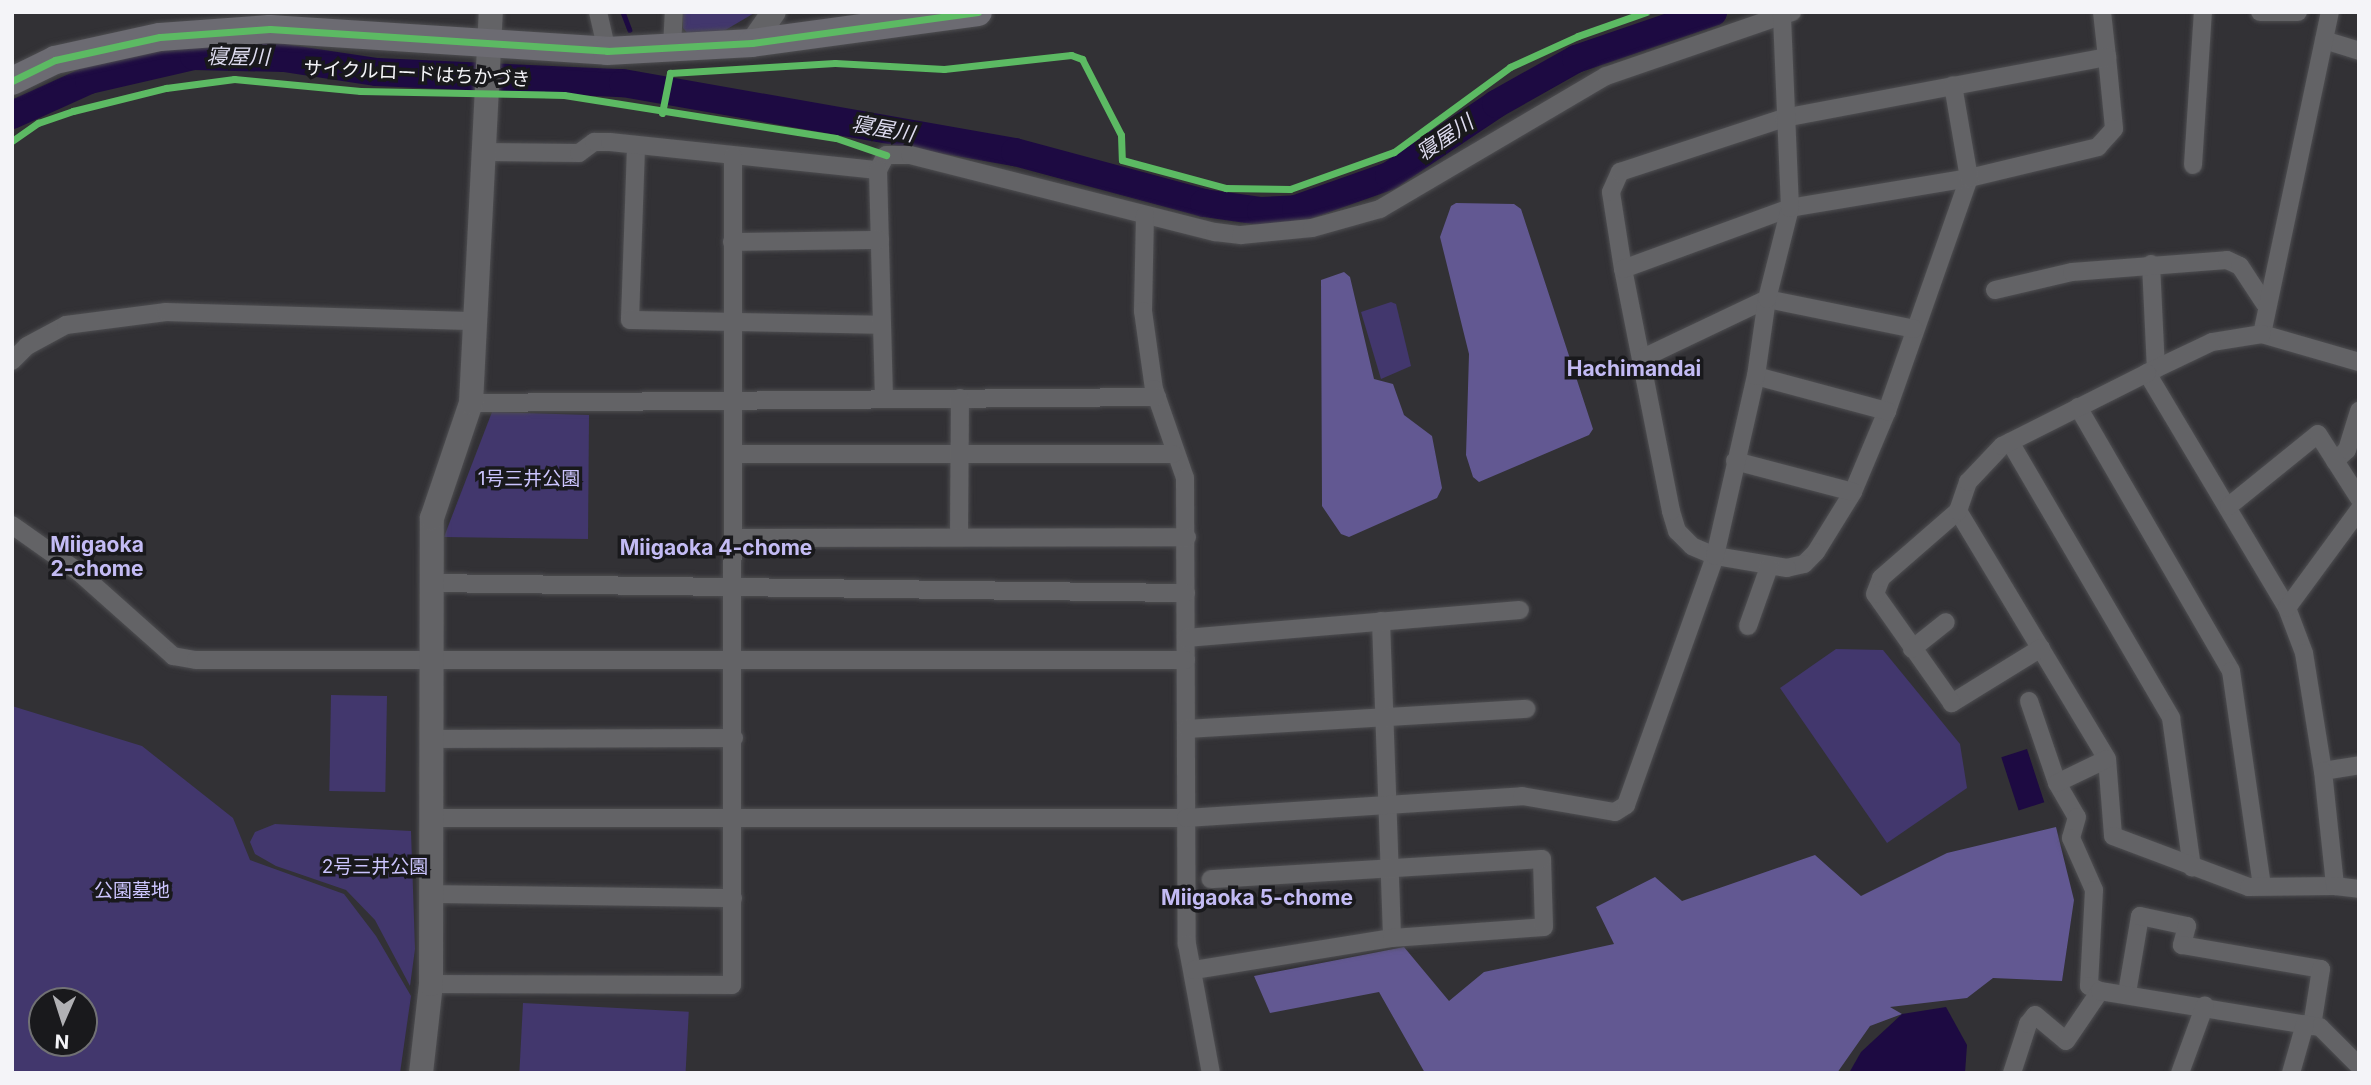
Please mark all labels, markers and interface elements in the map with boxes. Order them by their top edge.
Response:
water label: 寝屋川 [206,44,270,70]
street label: サイクルロードはちかづき [303,57,531,91]
water label: 寝屋川 [1412,110,1478,166]
water label: 寝屋川 [850,111,916,147]
district label: Hachimandai [1567,356,1701,382]
park label: 1号三井公園 [478,468,580,490]
district label: Miigaoka 2-chome [50,532,144,582]
district label: Miigaoka 4-chome [620,535,812,561]
park label: 2号三井公園 [322,856,428,878]
park label: 公園墓地 [94,880,170,902]
district label: Miigaoka 5-chome [1161,885,1353,911]
north arrow [28,987,98,1057]
text: N [54,1030,70,1053]

